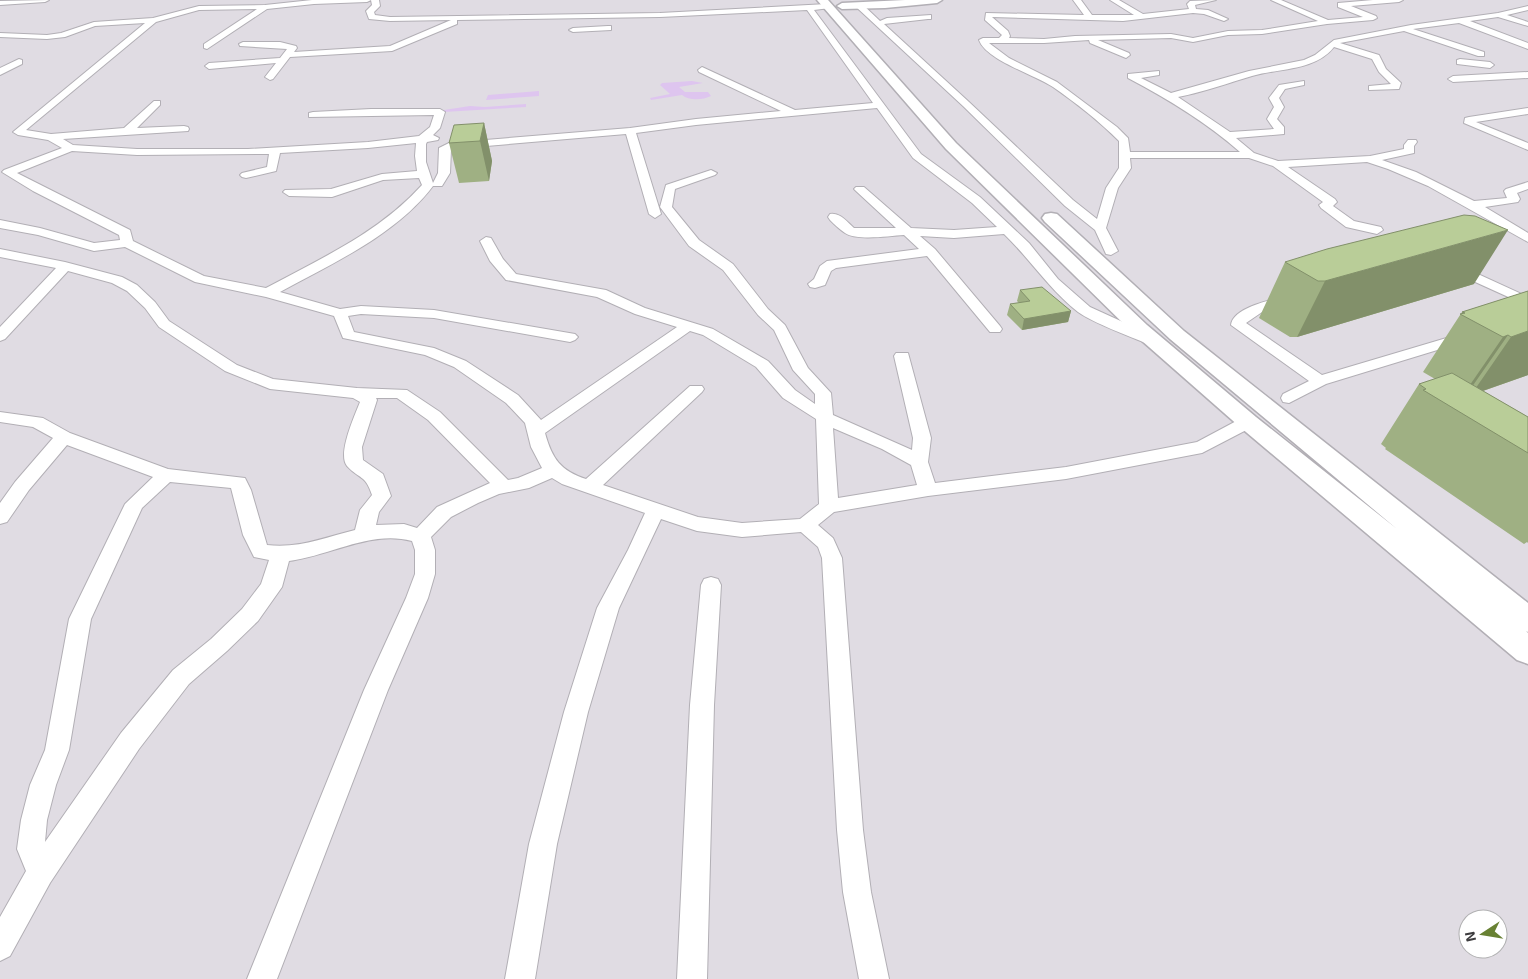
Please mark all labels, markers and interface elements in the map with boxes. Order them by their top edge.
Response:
north arrow [1458,909,1508,959]
text: N [1460,930,1479,944]

